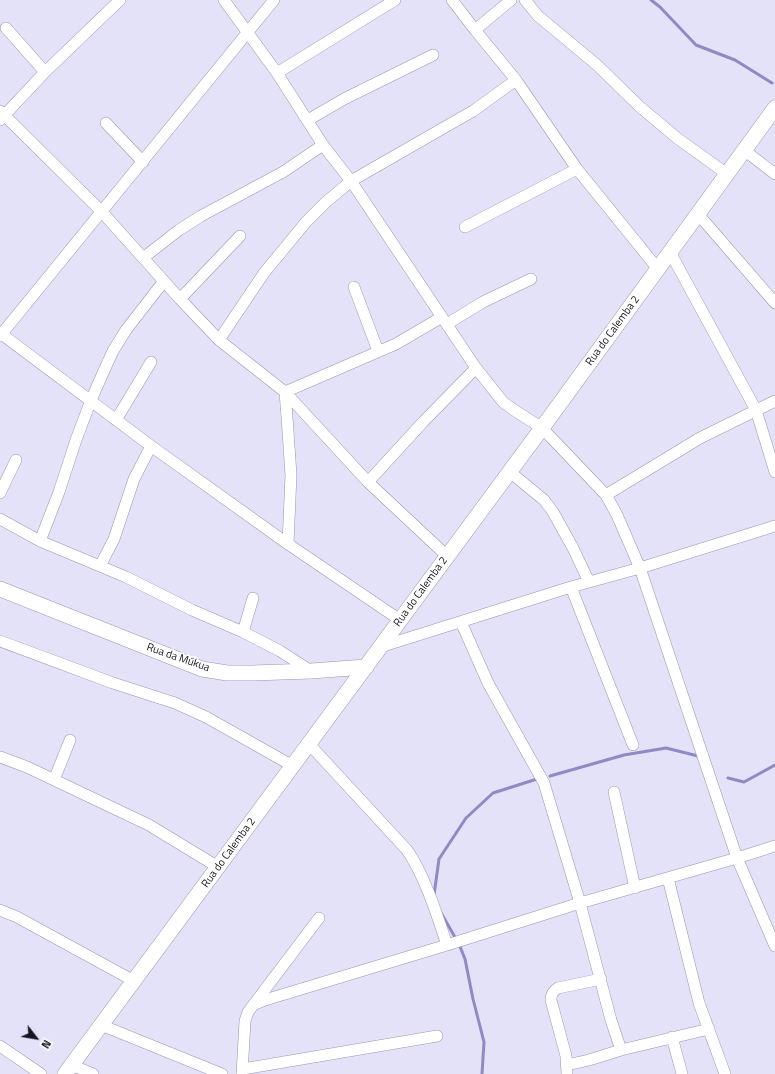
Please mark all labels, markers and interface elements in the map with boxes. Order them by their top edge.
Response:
street label: Rua do Calemba 2 [583,293,643,369]
street label: Rua do Calemba 2 [391,554,451,630]
street label: Rua da Múkua [145,641,211,675]
street label: Rua do Calemba 2 [199,815,259,891]
north arrow [16,1018,56,1058]
text: N [37,1037,55,1052]

